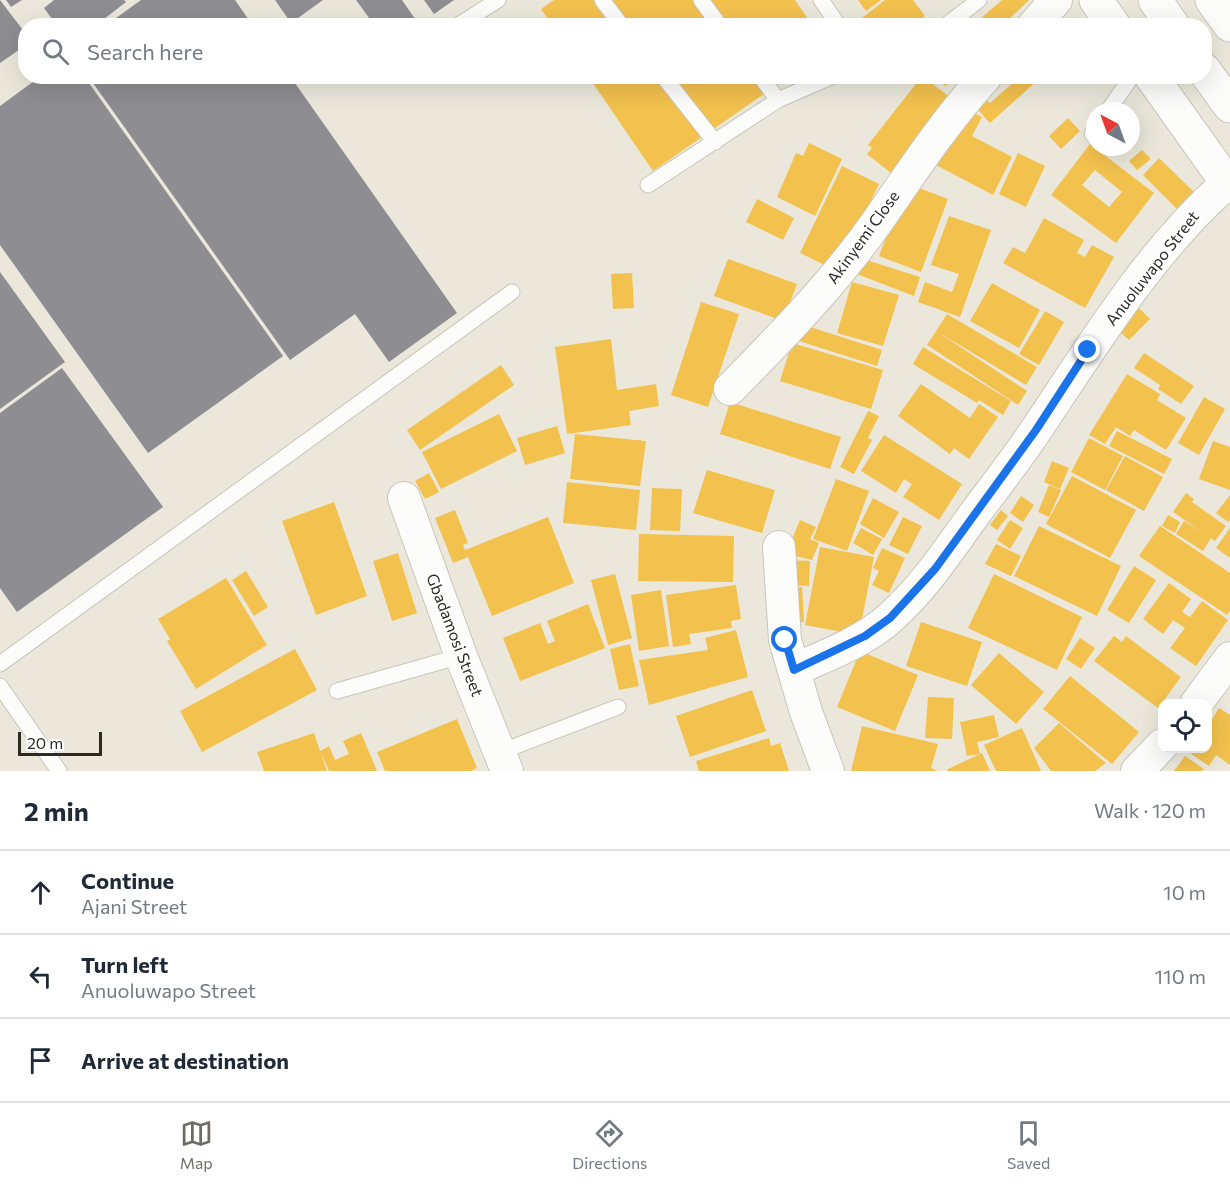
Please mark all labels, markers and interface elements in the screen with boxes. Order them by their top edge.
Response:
search box [18,18,1212,84]
icon: search [39,35,72,68]
text: Search here [87,38,203,65]
north arrow [1086,102,1140,156]
street label: Akinyemi Close [822,186,903,287]
street label: Anuoluwapo Street [1101,206,1202,329]
route end [1074,336,1100,362]
street label: Gbadamosi Street [423,571,488,699]
route start [771,626,797,652]
map controls [1158,699,1212,753]
button: locate [1158,699,1212,753]
scale bar [18,729,102,756]
text: 20 m [27,733,63,752]
text: 2 min [24,795,89,826]
text: Walk · 120 m [1094,798,1206,822]
text: Continue [81,867,174,894]
icon: ahead [24,876,57,909]
text: 10 m [1163,880,1206,904]
text: Ajani Street [81,894,187,918]
text: Turn left [81,951,168,978]
icon: left [24,960,57,993]
text: 110 m [1155,964,1206,988]
text: Anuoluwapo Street [81,978,256,1002]
icon: arrive [24,1044,57,1077]
text: Arrive at destination [81,1047,289,1074]
tab: Map [180,1117,213,1172]
tab: Directions [572,1117,647,1172]
tab: Saved [1007,1117,1050,1172]

